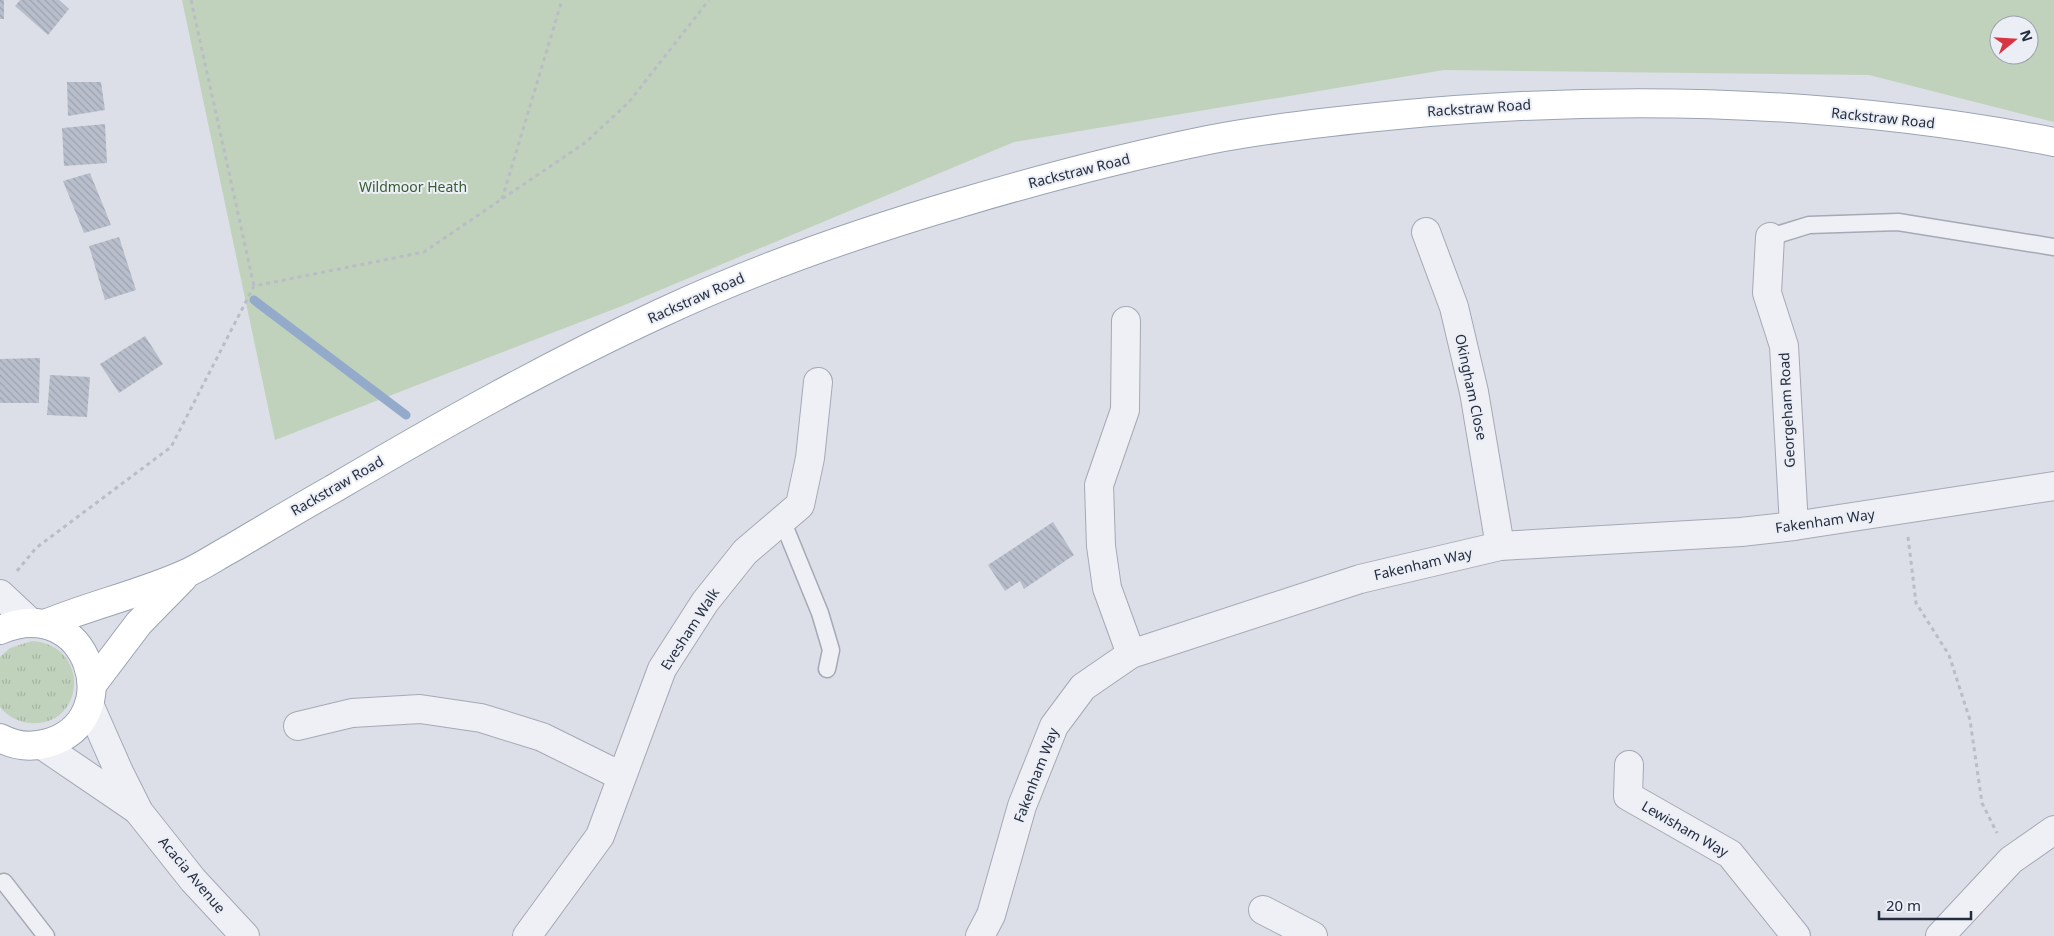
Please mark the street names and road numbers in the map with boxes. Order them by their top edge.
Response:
street label: Rackstraw Road [1426,94,1532,121]
street label: Rackstraw Road [1830,103,1936,132]
street label: Rackstraw Road [1026,149,1132,192]
street label: Rackstraw Road [644,268,747,327]
street label: Okingham Close [1451,332,1492,442]
street label: Georgeham Road [1774,352,1799,468]
street label: Rackstraw Road [287,451,387,520]
street label: Fakenham Way [1774,504,1877,537]
street label: Fakenham Way [1372,543,1475,584]
street label: Evesham Walk [656,584,724,673]
street label: Fakenham Way [1009,724,1063,825]
street label: Lewisham Way [1638,796,1733,862]
street label: Acacia Avenue [155,832,230,917]

